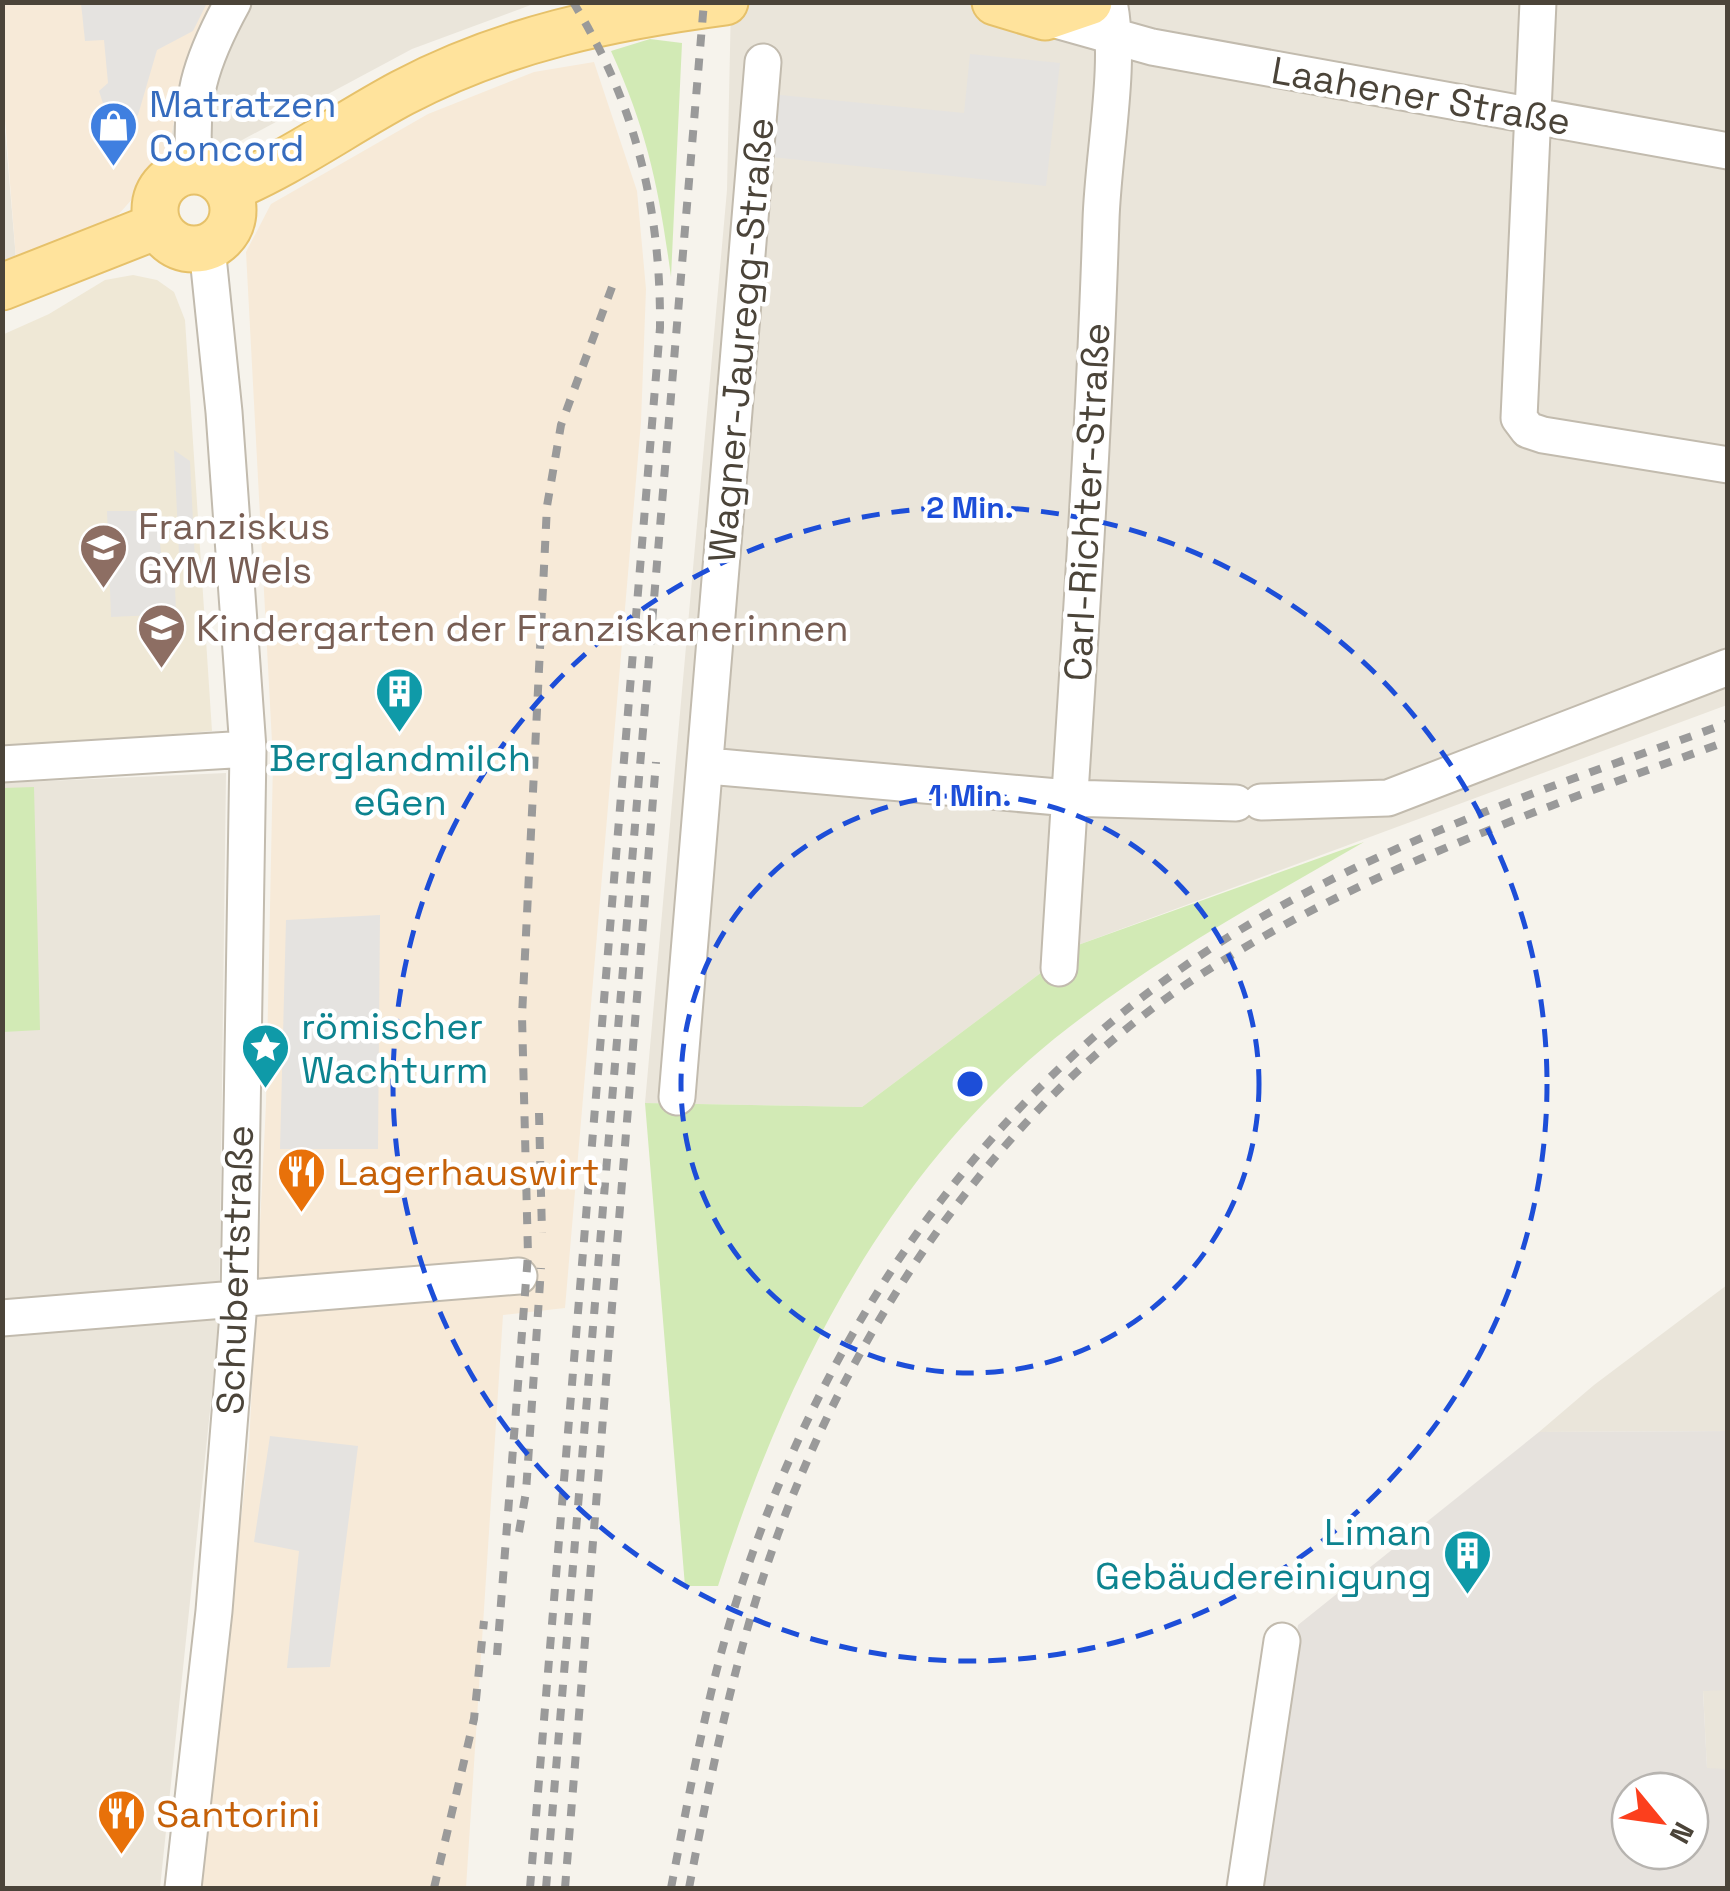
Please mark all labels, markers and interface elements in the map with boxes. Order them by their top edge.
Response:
street label: Laahener Straße [1268,46,1574,146]
place label: Matratzen Concord [149,80,337,172]
shop icon: Matratzen Concord [88,100,140,168]
street label: Wagner-Jauregg-Straße [698,116,784,564]
street label: Carl-Richter-Straße [1054,322,1120,682]
text: 2 Min. [926,488,1014,527]
place label: Franziskus GYM Wels [138,502,330,594]
school or university icon: Franziskus GYM Wels [77,522,129,590]
school or university icon: Kindergarten der Franziskanerinnen [135,602,187,670]
place label: Kindergarten der Franziskanerinnen [196,604,849,652]
building icon: Berglandmilch eGen [374,666,426,734]
place label: Berglandmilch eGen [269,734,531,826]
text: 1 Min. [928,776,1012,815]
place label: römischer Wachturm [301,1002,488,1094]
place icon: römischer Wachturm [240,1022,292,1090]
centre of rings [952,1066,988,1102]
street label: Schubertstraße [206,1124,264,1416]
restaurant icon: Lagerhauswirt [276,1146,328,1214]
place label: Lagerhauswirt [337,1148,599,1196]
place label: Liman Gebäudereinigung [1095,1508,1432,1600]
building icon: Liman Gebäudereinigung [1441,1528,1493,1596]
north arrow [1610,1771,1710,1871]
restaurant icon: Santorini [95,1788,147,1856]
place label: Santorini [156,1790,320,1838]
text: N [1662,1816,1702,1850]

